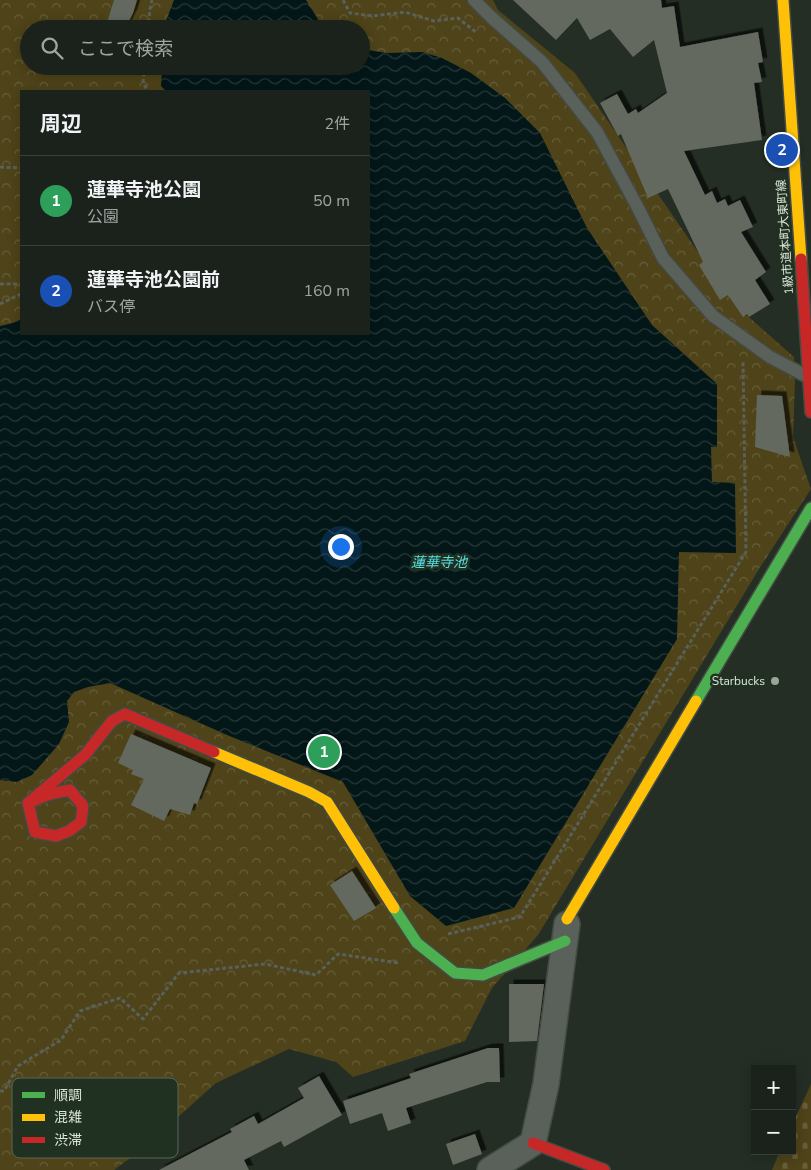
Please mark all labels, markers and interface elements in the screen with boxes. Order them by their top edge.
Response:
search box [20,20,370,75]
icon: search [38,34,66,62]
text: ここで検索 [78,36,173,62]
text: 周辺 [40,110,82,138]
text: 2件 [324,113,350,135]
pin: 2 [766,131,798,169]
text: 蓮華寺池公園 [87,177,201,203]
street label: 1級市道本町大東町線 [773,179,797,295]
text: 1 [51,190,61,212]
text: 50 m [313,190,350,212]
text: 公園 [87,206,119,228]
text: 蓮華寺池公園前 [87,267,220,293]
text: 2 [51,280,61,302]
text: 160 m [303,280,350,302]
text: バス停 [87,296,135,318]
your location [328,534,354,560]
water label: 蓮華寺池 [411,553,469,572]
place label: Starbucks [712,673,765,689]
marker: Starbucks [769,675,781,687]
pin: 1 [308,733,340,771]
map controls [751,1065,796,1155]
button: + [751,1065,796,1110]
legend [12,1078,178,1158]
text: 順調 [54,1086,82,1105]
text: 混雑 [54,1108,82,1127]
button: − [751,1110,796,1155]
text: 渋滞 [54,1131,82,1150]

